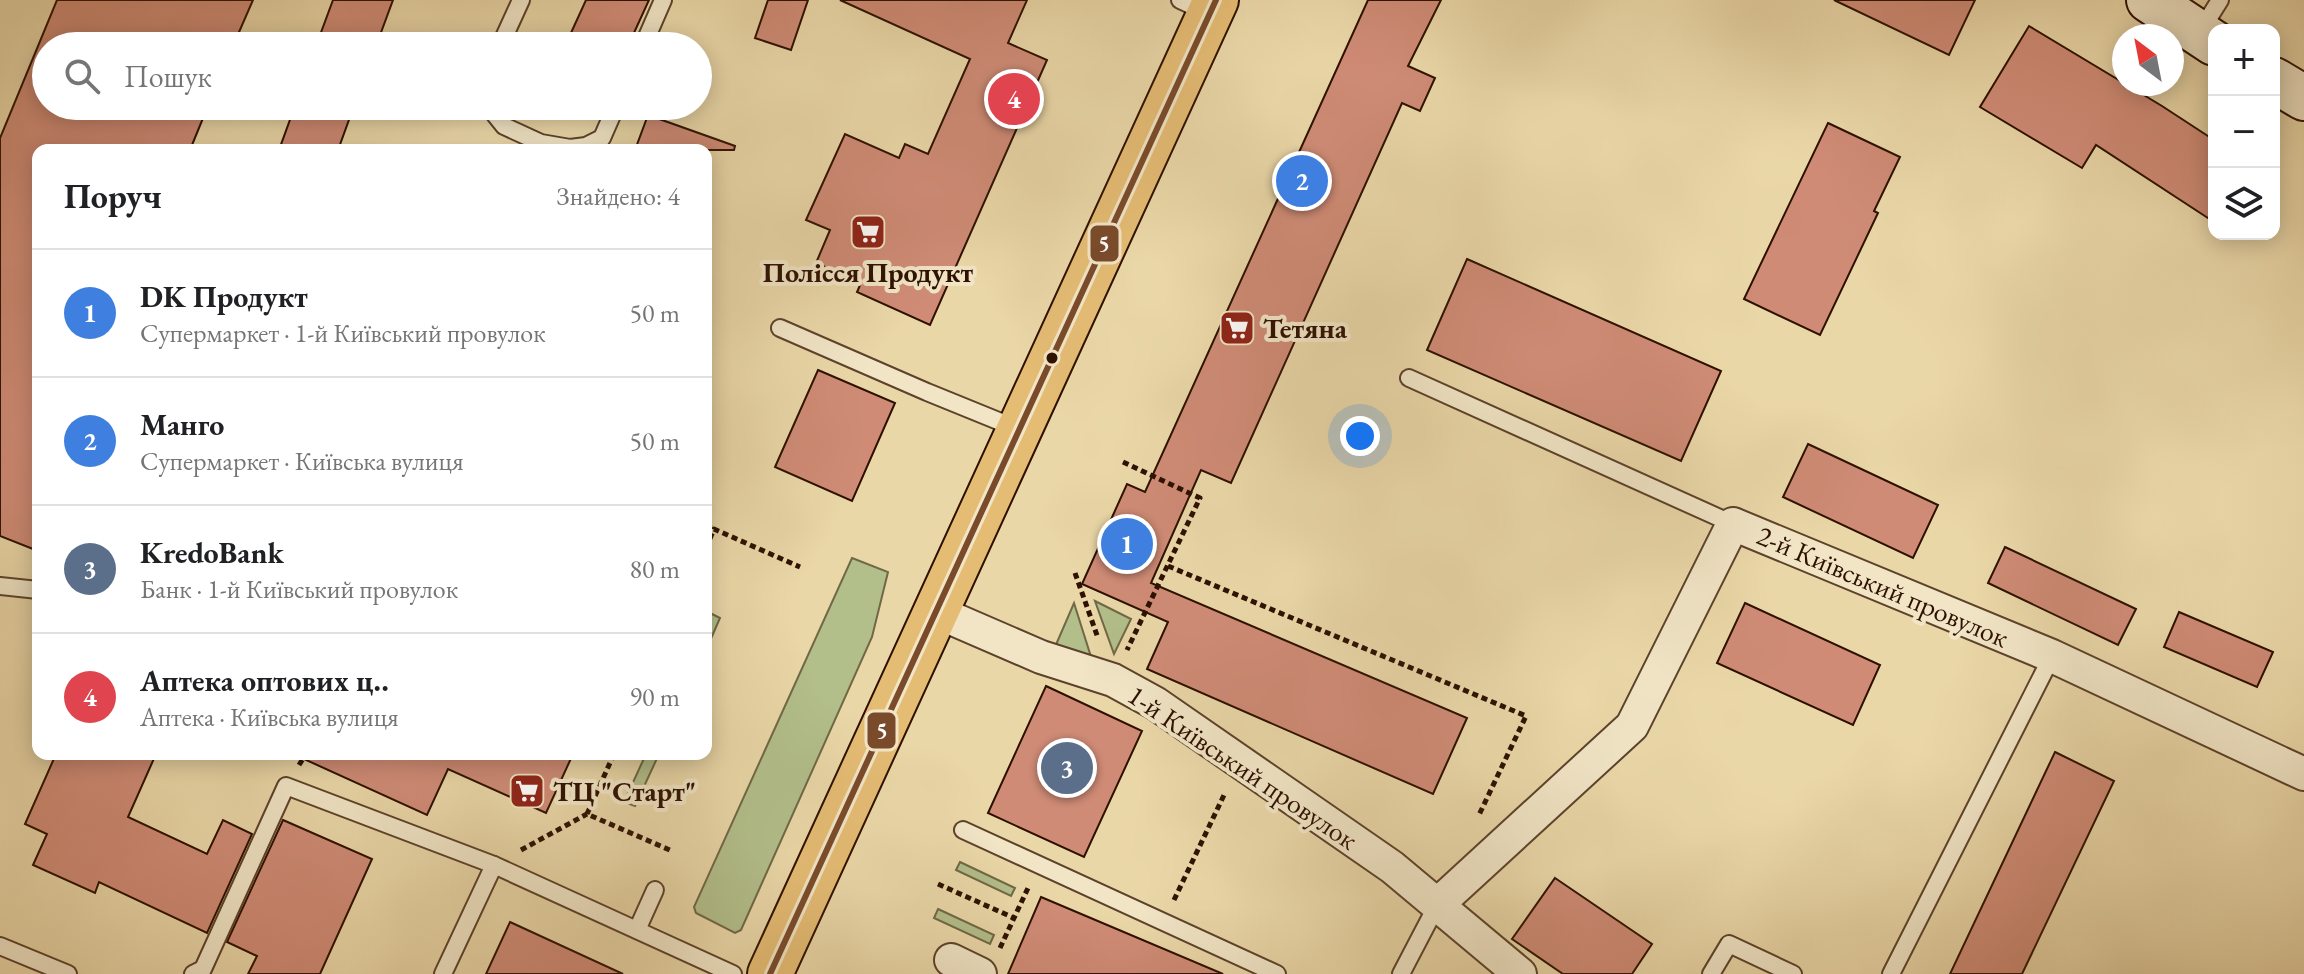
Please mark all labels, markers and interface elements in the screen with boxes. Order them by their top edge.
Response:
north arrow [2112,24,2184,96]
map controls [2208,24,2280,240]
button: + [2208,24,2280,96]
search box [32,32,712,120]
icon: search [60,54,104,98]
text: Пошук [124,57,212,96]
pin: 4 [988,69,1040,129]
button: − [2208,96,2280,168]
pin: 2 [1276,151,1328,211]
button: layers [2208,168,2280,240]
text: Поруч [64,174,162,218]
text: Знайдено: 4 [557,179,680,213]
supermarket icon: Полісся Продукт [849,213,887,251]
line badge: 5 [1089,224,1120,263]
text: 5 [1098,229,1110,258]
place label: Полісся Продукт [763,254,974,290]
text: DK Продукт [140,277,308,316]
text: 1 [83,296,97,330]
text: 50 m [630,296,680,330]
supermarket icon: Тетяна [1218,309,1256,347]
place label: Тетяна [1263,310,1348,346]
text: Супермаркет · 1-й Київський провулок [140,316,546,350]
unlabelled marker [1044,350,1060,366]
text: Манго [140,405,224,444]
your location [1340,416,1380,456]
text: 2 [83,424,97,458]
text: 50 m [630,424,680,458]
text: Супермаркет · Київська вулиця [140,444,464,478]
pin: 1 [1101,514,1153,574]
street label: 2-й Київський провулок [1752,517,2014,655]
text: KredoBank [140,533,284,572]
text: 3 [83,552,97,586]
text: 80 m [630,552,680,586]
text: Банк · 1-й Київський провулок [140,572,458,606]
text: Аптека оптових ц‥ [140,661,389,700]
street label: 1-й Київський провулок [1121,677,1365,857]
text: 4 [83,680,97,714]
text: 90 m [630,680,680,714]
text: Аптека · Київська вулиця [140,700,399,734]
line badge: 5 [866,711,897,750]
text: 5 [876,716,888,745]
pin: 3 [1041,738,1093,798]
supermarket icon: ТЦ "Старт" [508,772,546,810]
place label: ТЦ "Старт" [553,773,696,809]

